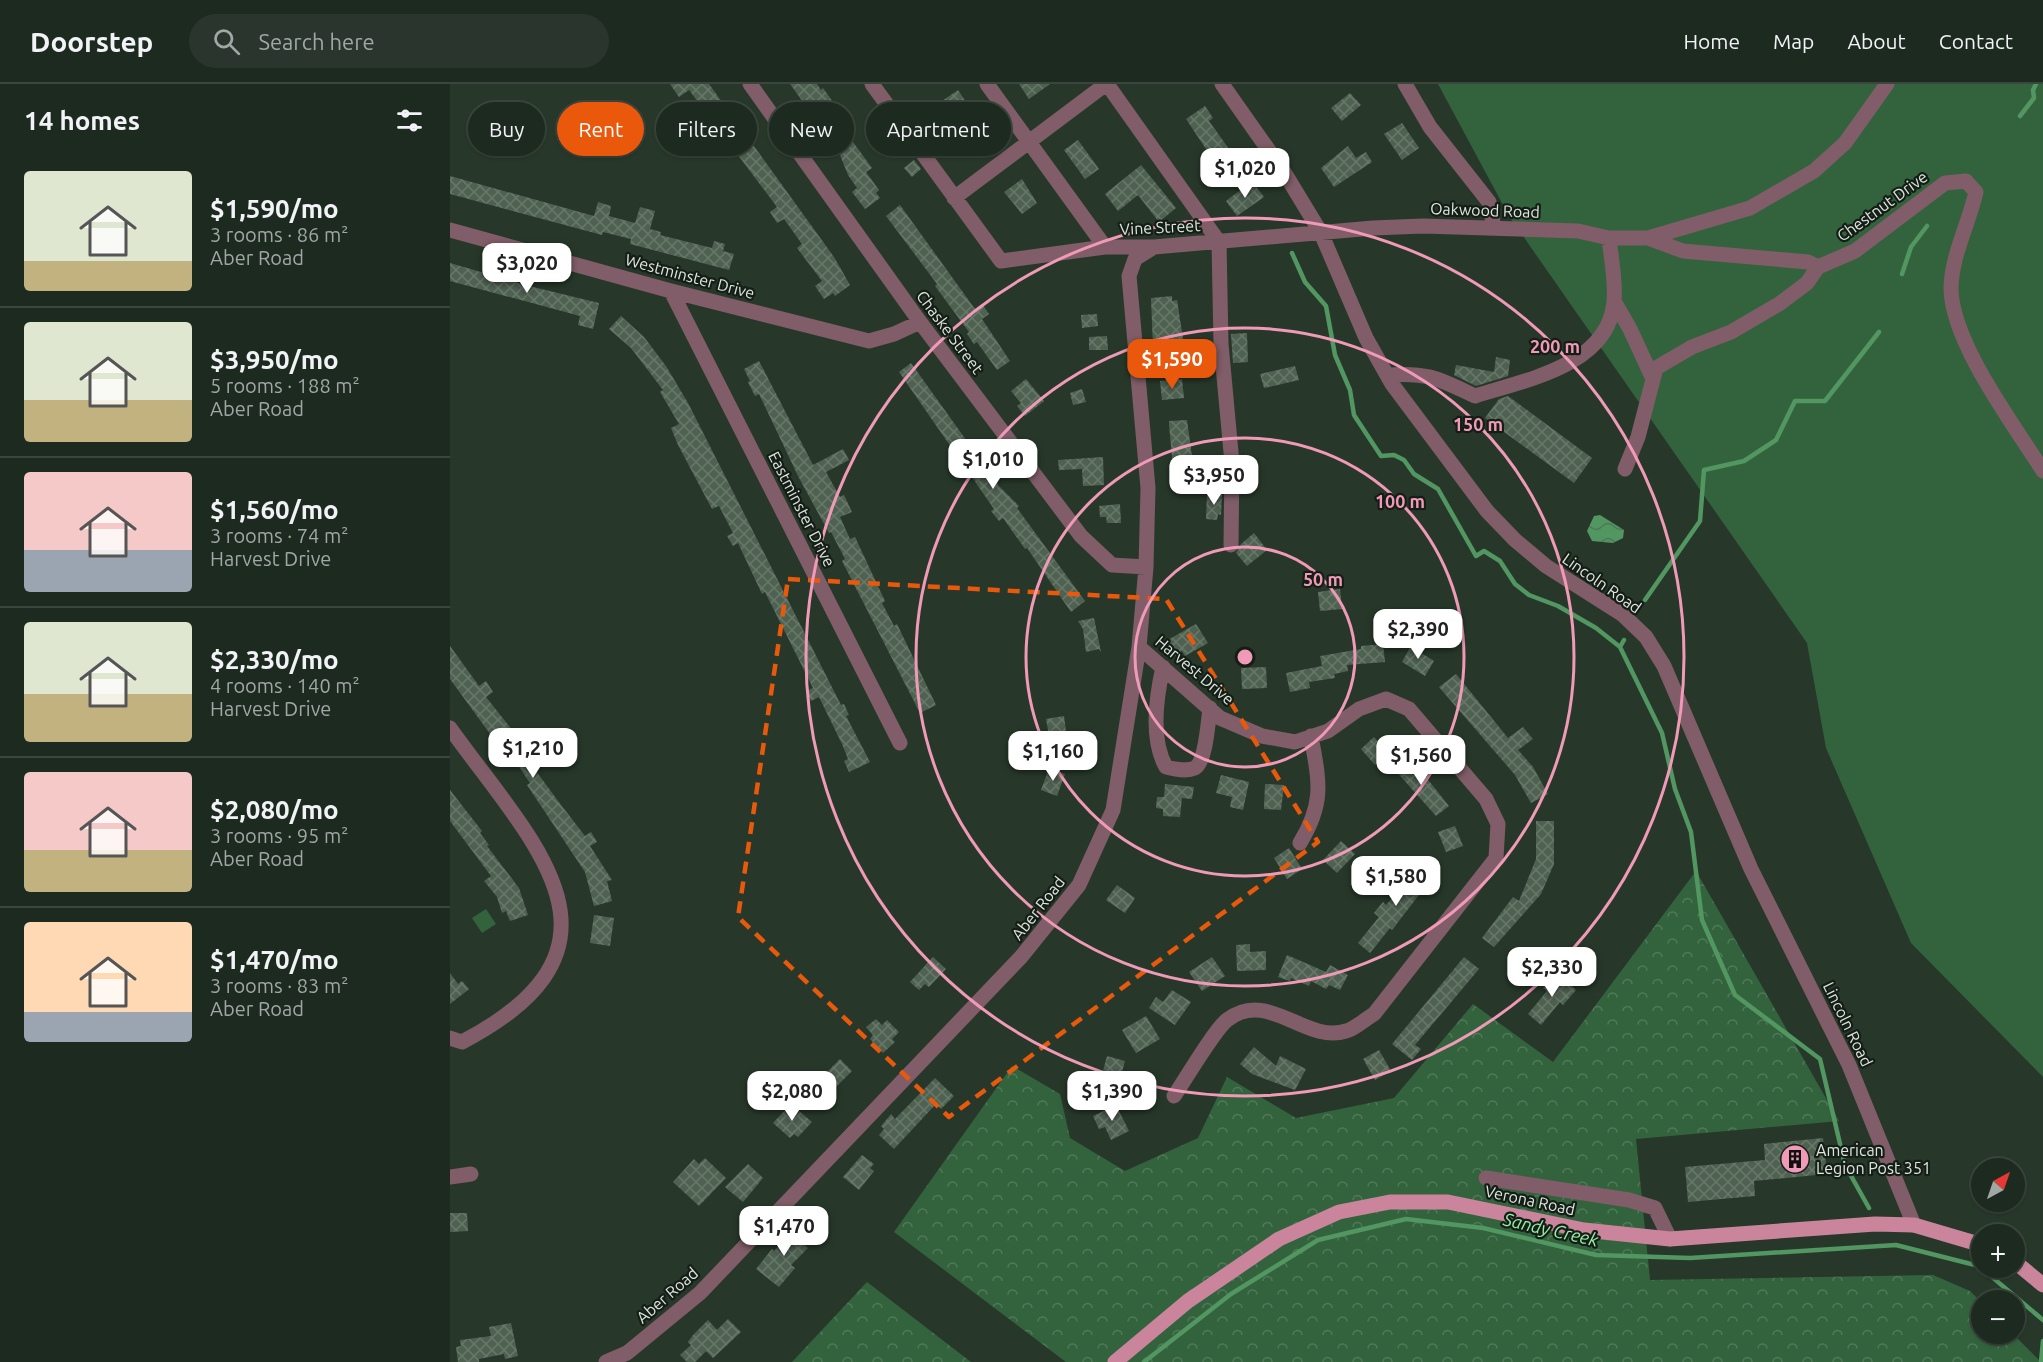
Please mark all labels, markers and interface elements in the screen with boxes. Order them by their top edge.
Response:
search box [189,14,609,68]
icon: search [210,25,243,58]
text: Doorstep [30,26,153,57]
text: Search here [258,29,375,54]
text: Home [1683,29,1740,53]
text: Map [1773,29,1814,53]
text: About [1847,29,1906,53]
text: Contact [1939,29,2013,53]
chip: Buy [468,102,545,156]
chip: Rent [557,102,644,156]
chip: Filters [656,102,757,156]
chip: New [769,102,854,156]
chip: Apartment [866,102,1011,156]
icon: filters [393,104,426,137]
text: 14 homes [24,106,140,135]
pin: $1,020 [1196,148,1294,199]
text: $1,020 [1214,156,1276,179]
street label: Chestnut Drive [1833,167,1931,245]
text: $1,590/mo [210,194,339,223]
icon: home [72,195,144,267]
street label: Oakwood Road [1430,199,1540,221]
street label: Vine Street [1119,216,1202,238]
text: 3 rooms · 86 m² [210,223,348,246]
pin: $3,020 [478,243,576,294]
text: Aber Road [210,246,304,269]
street label: Westminster Drive [623,250,757,302]
text: $3,020 [496,251,558,274]
street label: Chaske Street [913,287,987,378]
text: 200 m [1530,336,1580,356]
pin: $1,590 [1123,339,1221,390]
text: $3,950/mo [210,345,339,374]
icon: home [72,346,144,418]
text: $1,590 [1141,347,1203,370]
text: 5 rooms · 188 m² [210,374,360,397]
text: Aber Road [210,397,304,420]
text: 150 m [1453,414,1503,434]
pin: $1,010 [944,439,1042,490]
text: $1,010 [962,447,1024,470]
street label: Eastminster Drive [765,448,839,570]
pin: $3,950 [1165,455,1263,506]
text: $3,950 [1183,463,1245,486]
text: 100 m [1375,491,1425,511]
text: $1,560/mo [210,495,339,524]
icon: home [72,496,144,568]
text: 3 rooms · 74 m² [210,524,348,547]
text: Harvest Drive [210,547,331,570]
street label: Lincoln Road [1559,549,1645,617]
text: 50 m [1303,569,1343,589]
pin: $2,390 [1369,609,1467,660]
text: $2,390 [1387,617,1449,640]
street label: Harvest Drive [1152,632,1238,708]
text: $2,330/mo [210,645,339,674]
icon: home [72,646,144,718]
centre of rings [1235,647,1255,667]
text: 4 rooms · 140 m² [210,674,360,697]
text: Harvest Drive [210,697,331,720]
pin: $1,210 [484,728,582,779]
pin: $1,160 [1004,731,1102,782]
pin: $1,560 [1372,735,1470,786]
text: $1,210 [502,736,564,759]
text: $1,160 [1022,739,1084,762]
text: $1,560 [1390,743,1452,766]
text: $2,080/mo [210,795,339,824]
icon: home [72,796,144,868]
text: 3 rooms · 95 m² [210,824,348,847]
text: Aber Road [210,847,304,870]
pin: $1,580 [1347,856,1445,907]
text: $1,580 [1365,864,1427,887]
street label: Aber Road [1008,873,1068,943]
text: $1,470/mo [210,945,339,974]
icon: home [72,946,144,1018]
pin: $2,330 [1503,947,1601,998]
text: $2,330 [1521,955,1583,978]
text: 3 rooms · 83 m² [210,974,348,997]
street label: Lincoln Road [1820,979,1876,1069]
text: Aber Road [210,997,304,1020]
pin: $2,080 [743,1071,841,1122]
pin: $1,390 [1063,1071,1161,1122]
text: $2,080 [761,1079,823,1102]
text: $1,390 [1081,1079,1143,1102]
place label: American Legion Post 351 [1816,1141,1931,1177]
building icon: American Legion Post 351 [1779,1143,1811,1175]
north arrow [1971,1158,2025,1212]
map controls [1971,1158,2025,1344]
street label: Verona Road [1483,1182,1577,1218]
pin: $1,470 [735,1206,833,1257]
water label: Sandy Creek [1501,1208,1601,1250]
text: $1,470 [753,1214,815,1237]
button: + [1971,1224,2025,1278]
street label: Aber Road [633,1264,701,1326]
button: − [1971,1290,2025,1344]

